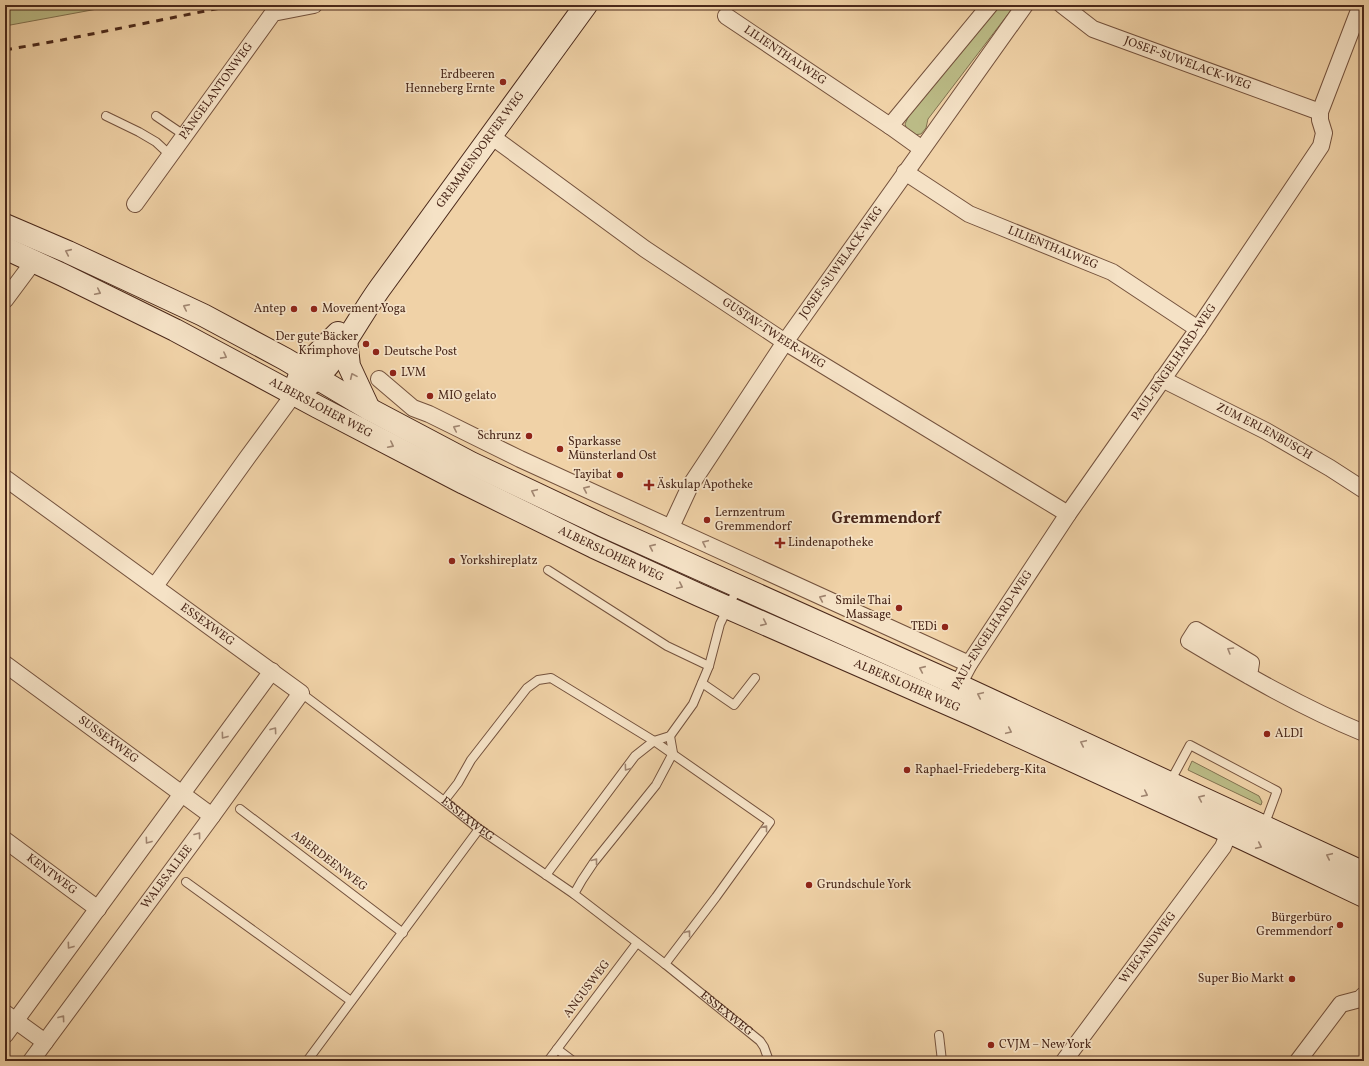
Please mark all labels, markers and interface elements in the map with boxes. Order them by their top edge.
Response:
street label: LILIENTHALWEG [740,22,829,89]
street label: JOSEF-SUWELACK-WEG [1122,33,1254,94]
street label: PÄNGELANTONWEG [176,39,257,143]
place label: Erdbeeren Henneberg Ernte [405,67,495,97]
marker: Erdbeeren Henneberg Ernte [498,77,508,87]
street label: GREMMENDORFER WEG [433,88,528,212]
street label: JOSEF-SUWELACK-WEG [796,203,887,322]
street label: LILIENTHALWEG [1005,222,1100,274]
one-way arrow [65,249,72,257]
one-way arrow [94,287,102,295]
street label: GUSTAV-TWEER-WEG [719,294,829,373]
place label: Antep [254,301,286,317]
place label: Movement Yoga [322,301,406,317]
street label: PAUL-ENGELHARD-WEG [1128,301,1221,424]
one-way arrow [183,304,190,312]
marker: Antep [289,304,299,314]
marker: Movement Yoga [309,304,319,314]
place label: Der gute Bäcker Krimphove [275,329,358,359]
marker: Der gute Bäcker Krimphove [361,339,371,349]
place label: Deutsche Post [384,344,457,360]
marker: Deutsche Post [371,347,381,357]
one-way arrow [220,351,227,359]
place label: LVM [401,365,426,381]
marker: LVM [388,368,398,378]
one-way arrow [349,372,357,379]
street label: ALBERSLOHER WEG [266,374,375,442]
place label: MIO gelato [438,388,496,404]
marker: MIO gelato [425,391,435,401]
street label: ZUM ERLENBUSCH [1214,399,1315,464]
one-way arrow [453,425,461,432]
place label: Schrunz [477,428,521,444]
marker: Schrunz [524,431,534,441]
place label: Sparkasse Münsterland Ost [568,434,657,464]
one-way arrow [387,441,394,448]
marker: Sparkasse Münsterland Ost [555,444,565,454]
place label: Tayibat [573,467,612,483]
marker: Tayibat [615,470,625,480]
place label: Äskulap Apotheke [657,476,753,493]
marker: Äskulap Apotheke [644,480,654,490]
one-way arrow [583,486,591,494]
one-way arrow [531,489,538,497]
place label: Lernzentrum Gremmendorf [715,505,793,535]
district label: Gremmendorf [831,508,942,530]
marker: Lernzentrum Gremmendorf [702,515,712,525]
street label: ALBERSLOHER WEG [555,523,666,586]
place label: Lindenapotheke [788,535,874,551]
marker: Lindenapotheke [775,538,785,548]
one-way arrow [701,540,709,548]
one-way arrow [648,544,656,552]
place label: Yorkshireplatz [460,553,537,569]
marker: Yorkshireplatz [447,556,457,566]
street label: PAUL-ENGELHARD-WEG [949,567,1037,693]
one-way arrow [676,581,684,589]
place label: Smile Thai Massage [835,593,891,623]
one-way arrow [819,595,827,603]
street label: ESSEXWEG [177,600,238,650]
marker: Smile Thai Massage [894,603,904,613]
one-way arrow [760,618,767,626]
place label: TEDi [911,619,937,635]
marker: TEDi [940,622,950,632]
one-way arrow [1227,647,1234,654]
street label: ALBERSLOHER WEG [851,656,963,716]
one-way arrow [919,666,927,674]
one-way arrow [977,692,984,700]
street label: SUSSEXWEG [75,712,142,767]
place label: ALDI [1275,726,1303,742]
one-way arrow [269,727,277,734]
one-way arrow [1005,727,1012,735]
marker: ALDI [1262,729,1272,739]
one-way arrow [222,732,229,739]
one-way arrow [1080,740,1088,748]
place label: Raphael-Friedeberg-Kita [915,762,1046,778]
one-way arrow [624,764,632,771]
marker: Raphael-Friedeberg-Kita [902,765,912,775]
one-way arrow [1140,789,1148,797]
street label: ESSEXWEG [437,794,497,845]
one-way arrow [1198,795,1206,803]
one-way arrow [760,826,767,833]
street label: ABERDEENWEG [288,827,370,895]
one-way arrow [193,833,200,840]
one-way arrow [145,837,152,844]
street label: WALESALLEE [138,842,196,912]
one-way arrow [1255,842,1262,849]
street label: KENTWEG [23,850,80,899]
one-way arrow [1325,853,1332,861]
one-way arrow [590,859,597,866]
place label: Grundschule York [817,877,912,893]
marker: Grundschule York [804,880,814,890]
street label: WIEGANDWEG [1116,909,1180,987]
place label: Bürgerbüro Gremmendorf [1256,910,1334,940]
marker: Bürgerbüro Gremmendorf [1335,920,1345,930]
one-way arrow [683,930,690,937]
one-way arrow [68,942,75,949]
street label: ANGUSWEG [560,957,614,1021]
place label: Super Bio Markt [1198,971,1284,987]
marker: Super Bio Markt [1287,974,1297,984]
street label: ESSEXWEG [697,988,756,1040]
one-way arrow [57,1016,64,1023]
place label: CVJM – New York [999,1037,1092,1053]
marker: CVJM – New York [986,1040,996,1050]

